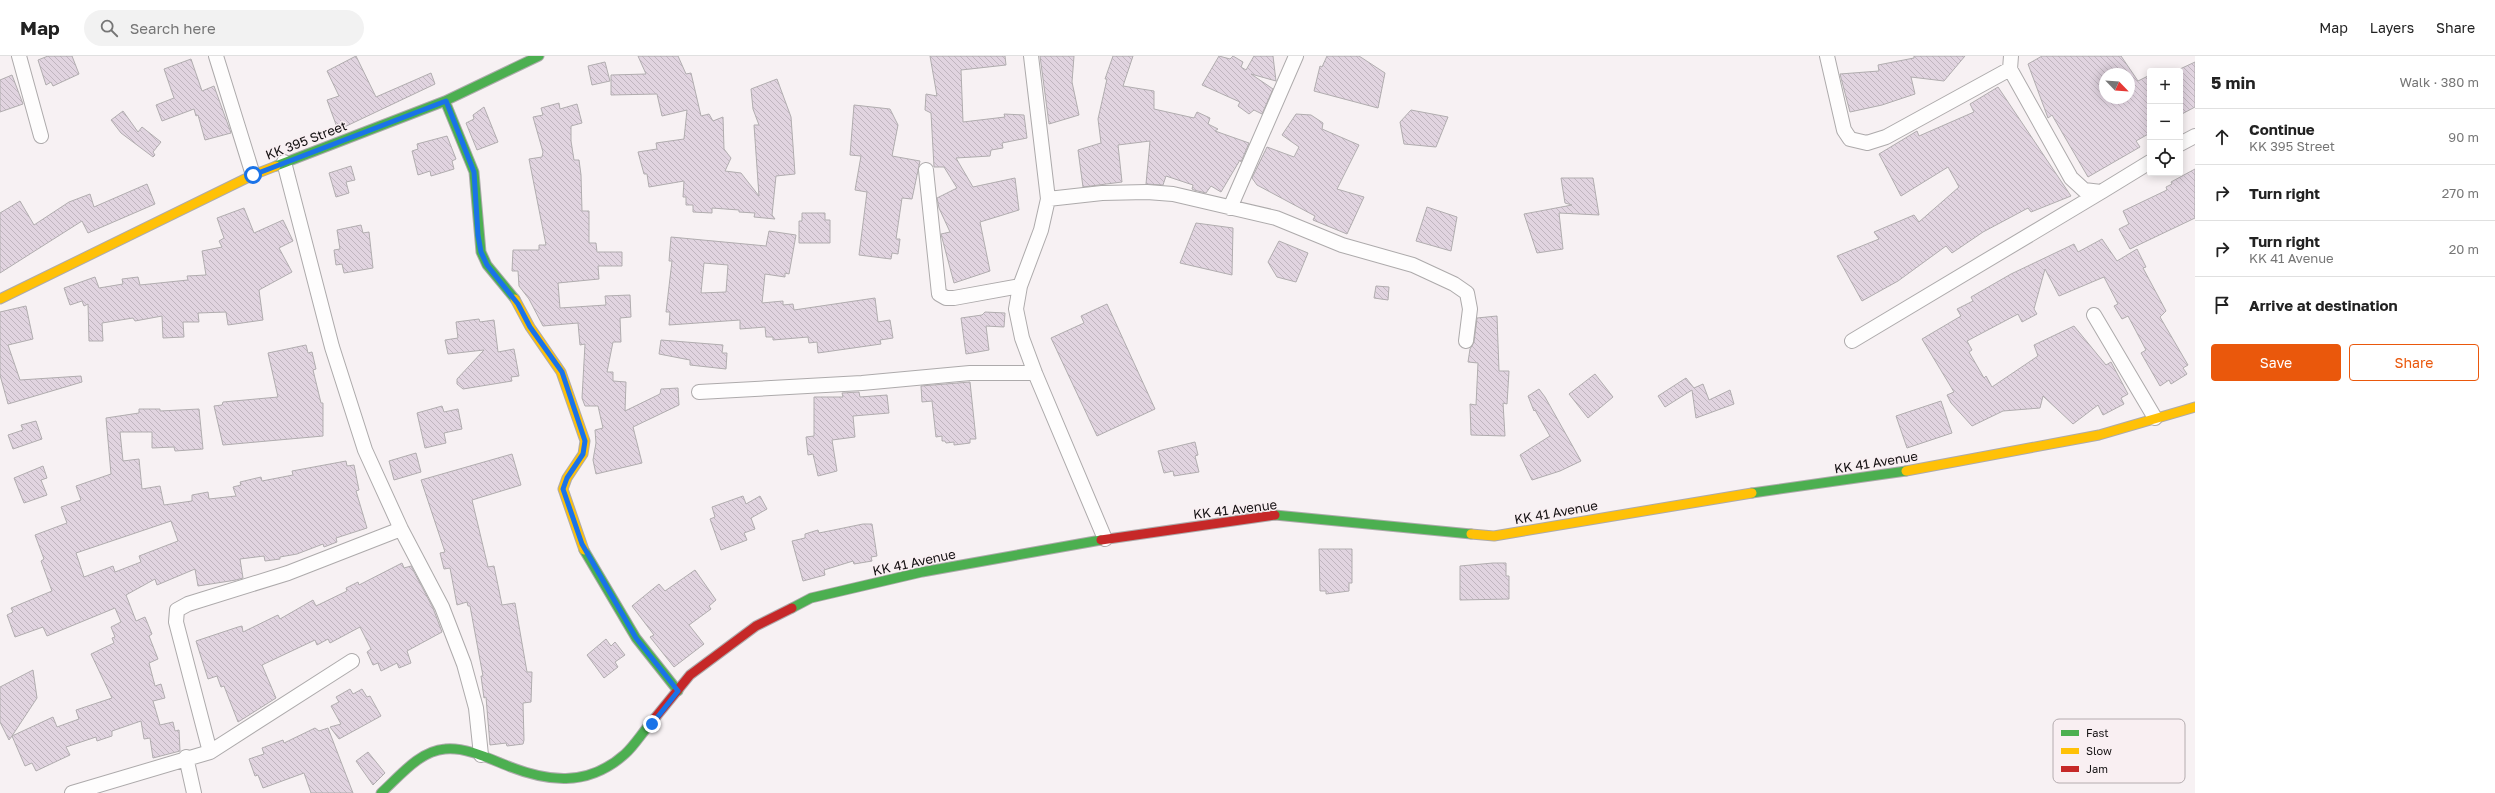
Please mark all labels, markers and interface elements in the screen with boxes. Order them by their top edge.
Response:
search box [84,10,364,46]
text: Map [20,16,60,39]
icon: search [98,17,120,39]
text: Search here [130,19,216,37]
text: Map [2319,19,2348,36]
text: Layers [2370,19,2414,36]
text: Share [2436,19,2475,36]
north arrow [2099,68,2135,104]
map controls [2147,68,2183,176]
button: + [2147,68,2183,104]
text: 5 min [2211,72,2255,93]
text: Walk · 380 m [2399,74,2479,90]
button: − [2147,104,2183,140]
street label: KK 395 Street [263,117,349,163]
text: Continue [2249,120,2315,138]
icon: ahead [2211,126,2233,148]
text: 90 m [2448,129,2479,145]
text: KK 395 Street [2249,138,2335,154]
button: locate [2147,140,2183,176]
route start [244,166,262,184]
icon: right [2211,182,2233,204]
text: Turn right [2249,184,2320,202]
text: 270 m [2442,185,2479,201]
text: Turn right [2249,232,2320,250]
icon: right [2211,238,2233,260]
text: 20 m [2449,241,2479,257]
text: KK 41 Avenue [2249,250,2334,266]
icon: arrive [2211,294,2233,316]
text: Arrive at destination [2249,296,2398,314]
button: Save [2211,344,2341,381]
button: Share [2349,344,2479,381]
street label: KK 41 Avenue [1833,447,1919,477]
street label: KK 41 Avenue [1192,496,1278,522]
street label: KK 41 Avenue [1513,497,1599,527]
street label: KK 41 Avenue [871,545,957,579]
route end [643,715,661,733]
legend [2053,719,2185,783]
text: Fast [2086,726,2109,739]
text: Slow [2086,744,2112,757]
text: Jam [2086,762,2108,775]

